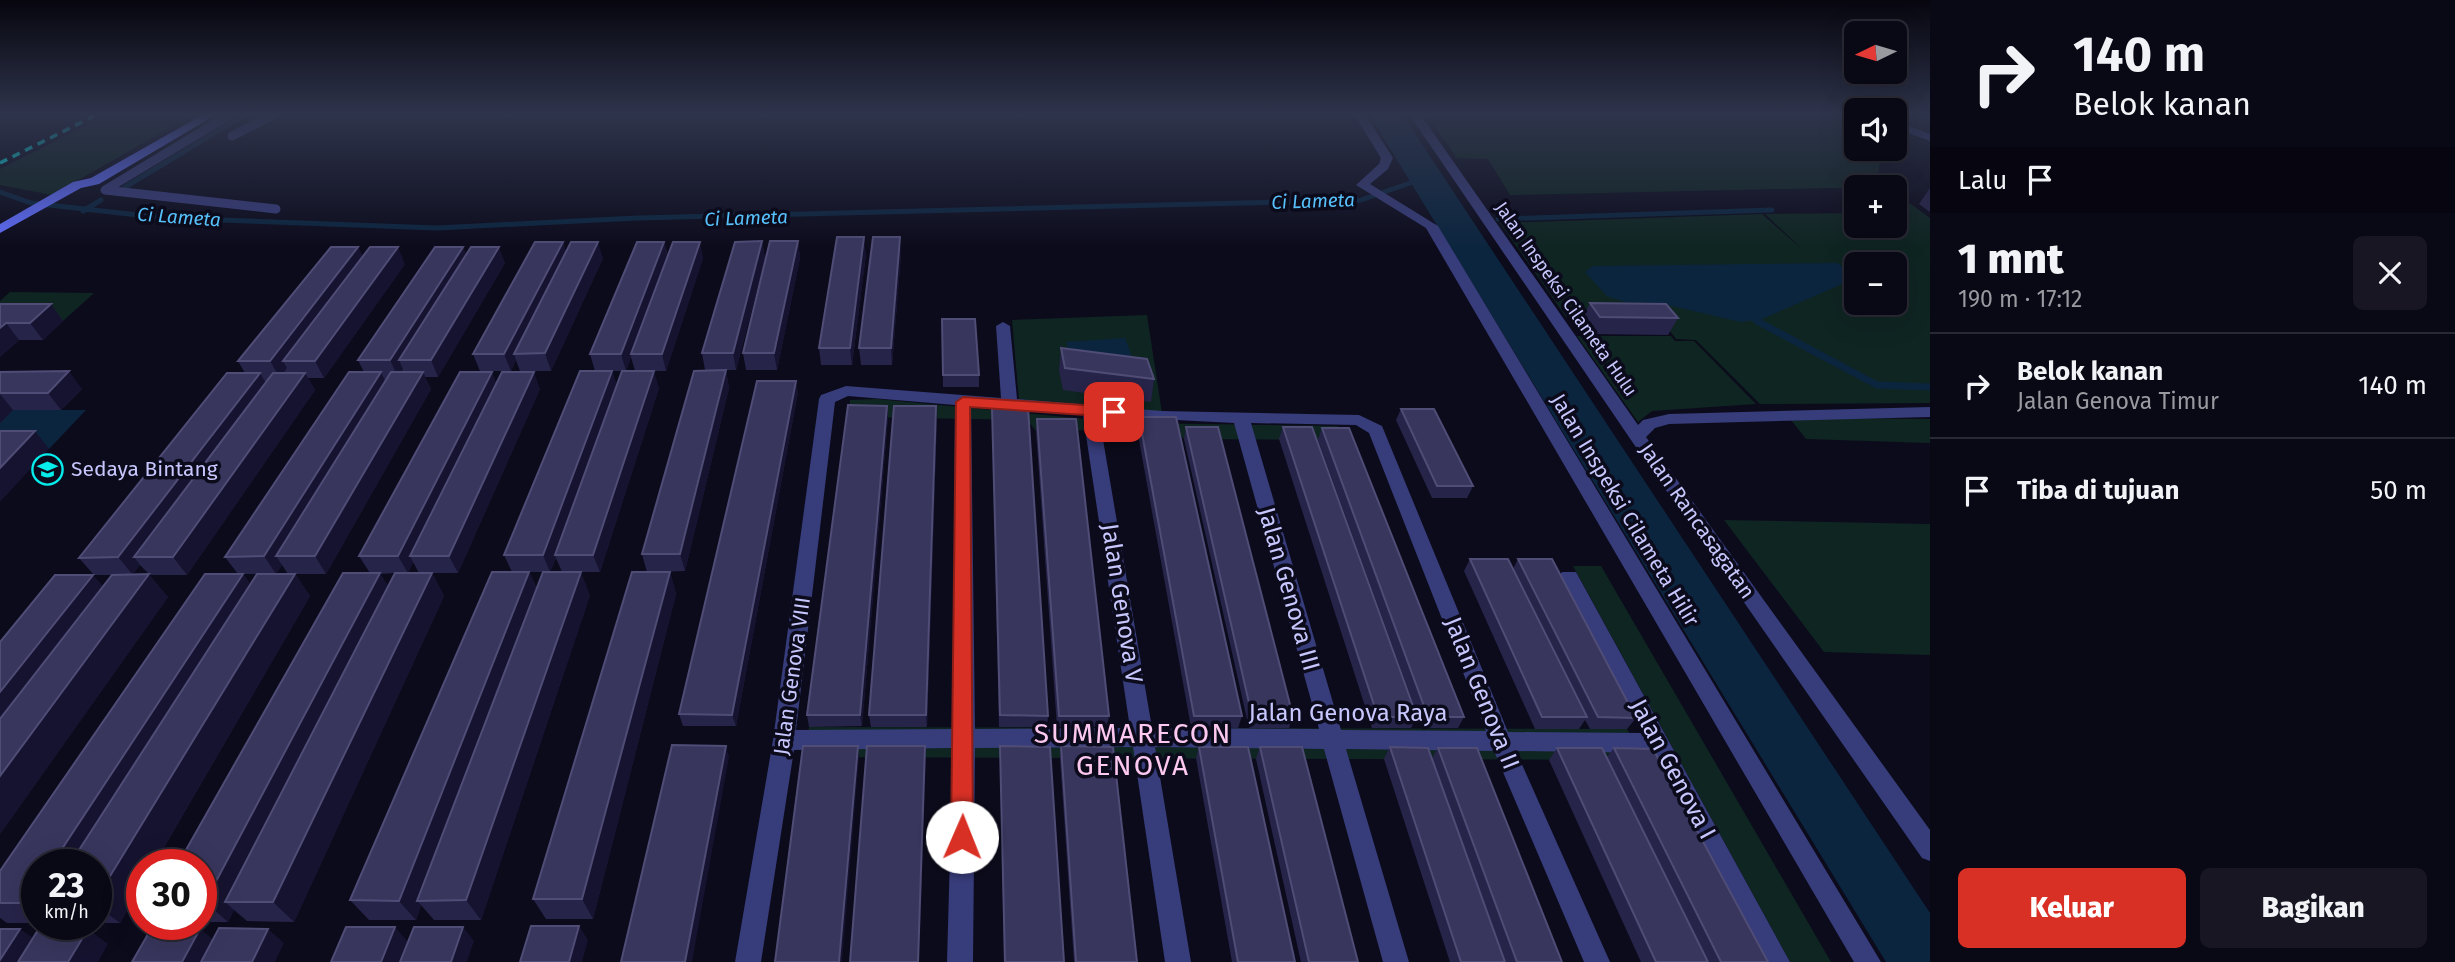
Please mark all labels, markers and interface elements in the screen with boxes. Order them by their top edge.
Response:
north arrow [1844,21,1908,84]
map controls [1844,21,1907,315]
text: 140 m [2073,25,2205,84]
icon: right [1958,28,2049,119]
text: Belok kanan [2073,85,2251,123]
button: sound [1844,98,1907,161]
icon: arrive [2021,161,2059,199]
text: Lalu [1958,165,2007,196]
button: + [1844,175,1907,238]
water label: Ci Lameta [1271,188,1355,214]
street label: Jalan Inspeksi Cilameta Hulu [1490,198,1642,400]
water label: Ci Lameta [137,203,221,231]
water label: Ci Lameta [704,205,788,231]
text: 1 mnt [1958,234,2063,284]
button: close [2353,236,2427,310]
button: − [1844,252,1907,315]
text: 190 m · 17:12 [1958,285,2083,313]
text: Belok kanan [2017,356,2163,387]
icon: right [1958,367,1996,405]
text: 140 m [2358,370,2427,401]
pin [1084,382,1144,442]
text: Jalan Genova Timur [2017,387,2219,415]
street label: Jalan Inspeksi Cilameta Hilir [1545,389,1705,631]
icon: arrive [1095,393,1133,431]
street label: Jalan Rancasagatan [1634,438,1760,604]
school or university icon: Sedaya Bintang [31,452,65,486]
place label: Sedaya Bintang [71,456,218,482]
icon: arrive [1958,472,1996,510]
text: Tiba di tujuan [2017,475,2179,506]
text: 50 m [2370,475,2427,506]
street label: Jalan Genova III [1252,504,1326,674]
street label: Jalan Genova V [1096,521,1149,685]
street label: Jalan Genova VIII [768,595,816,757]
street label: Jalan Genova II [1439,613,1525,773]
street label: Jalan Genova I [1624,694,1722,844]
street label: Jalan Genova Raya [1248,699,1448,727]
district label: SUMMARECON GENOVA [1034,717,1232,782]
position arrow [925,800,999,874]
speed limit sign: 30 [126,849,217,940]
text: 23 [48,864,85,906]
button: Keluar [1958,868,2186,948]
button: Bagikan [2200,868,2427,948]
text: km/h [44,901,89,923]

